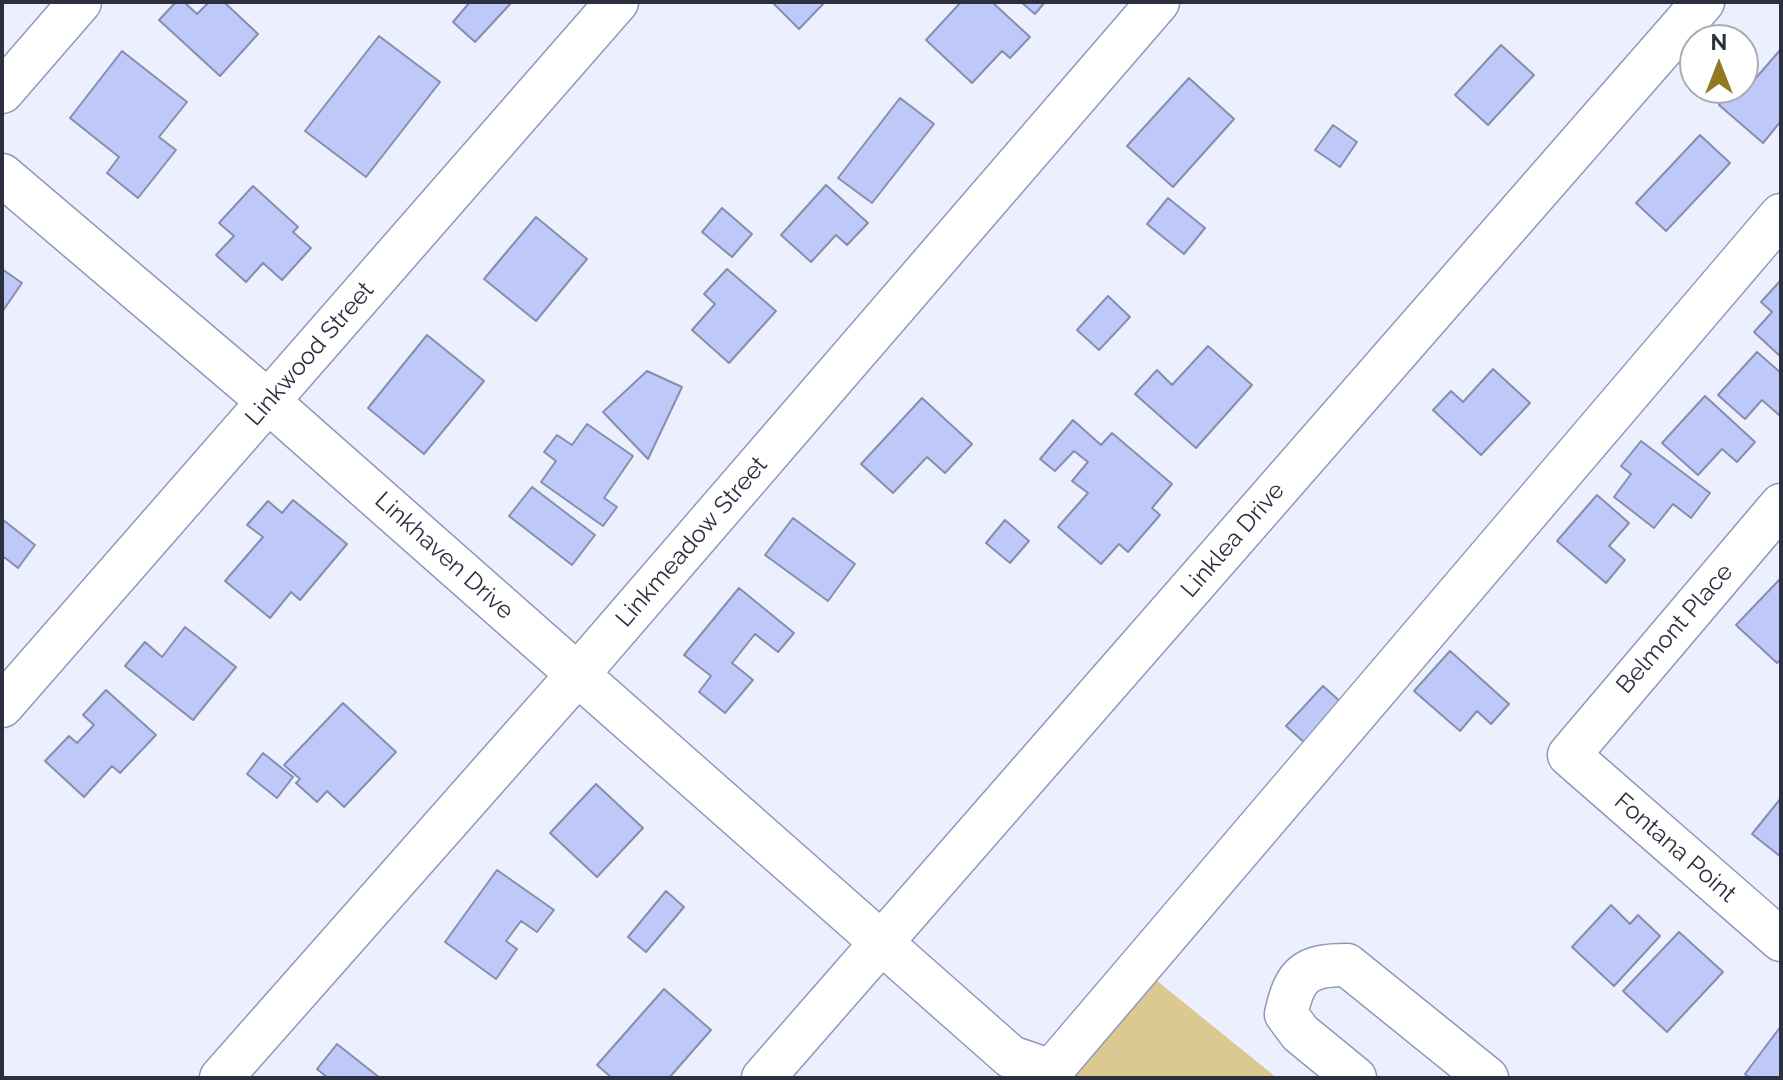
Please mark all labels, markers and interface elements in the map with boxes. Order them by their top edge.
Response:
north arrow [1679,24,1759,104]
text: N [1711,29,1727,55]
street label: Linkwood Street [240,276,380,432]
street label: Linkmeadow Street [610,451,774,633]
street label: Linklea Drive [1175,477,1291,603]
street label: Linkhaven Drive [369,486,519,626]
street label: Belmont Place [1611,558,1739,700]
street label: Fontana Point [1608,787,1742,909]

